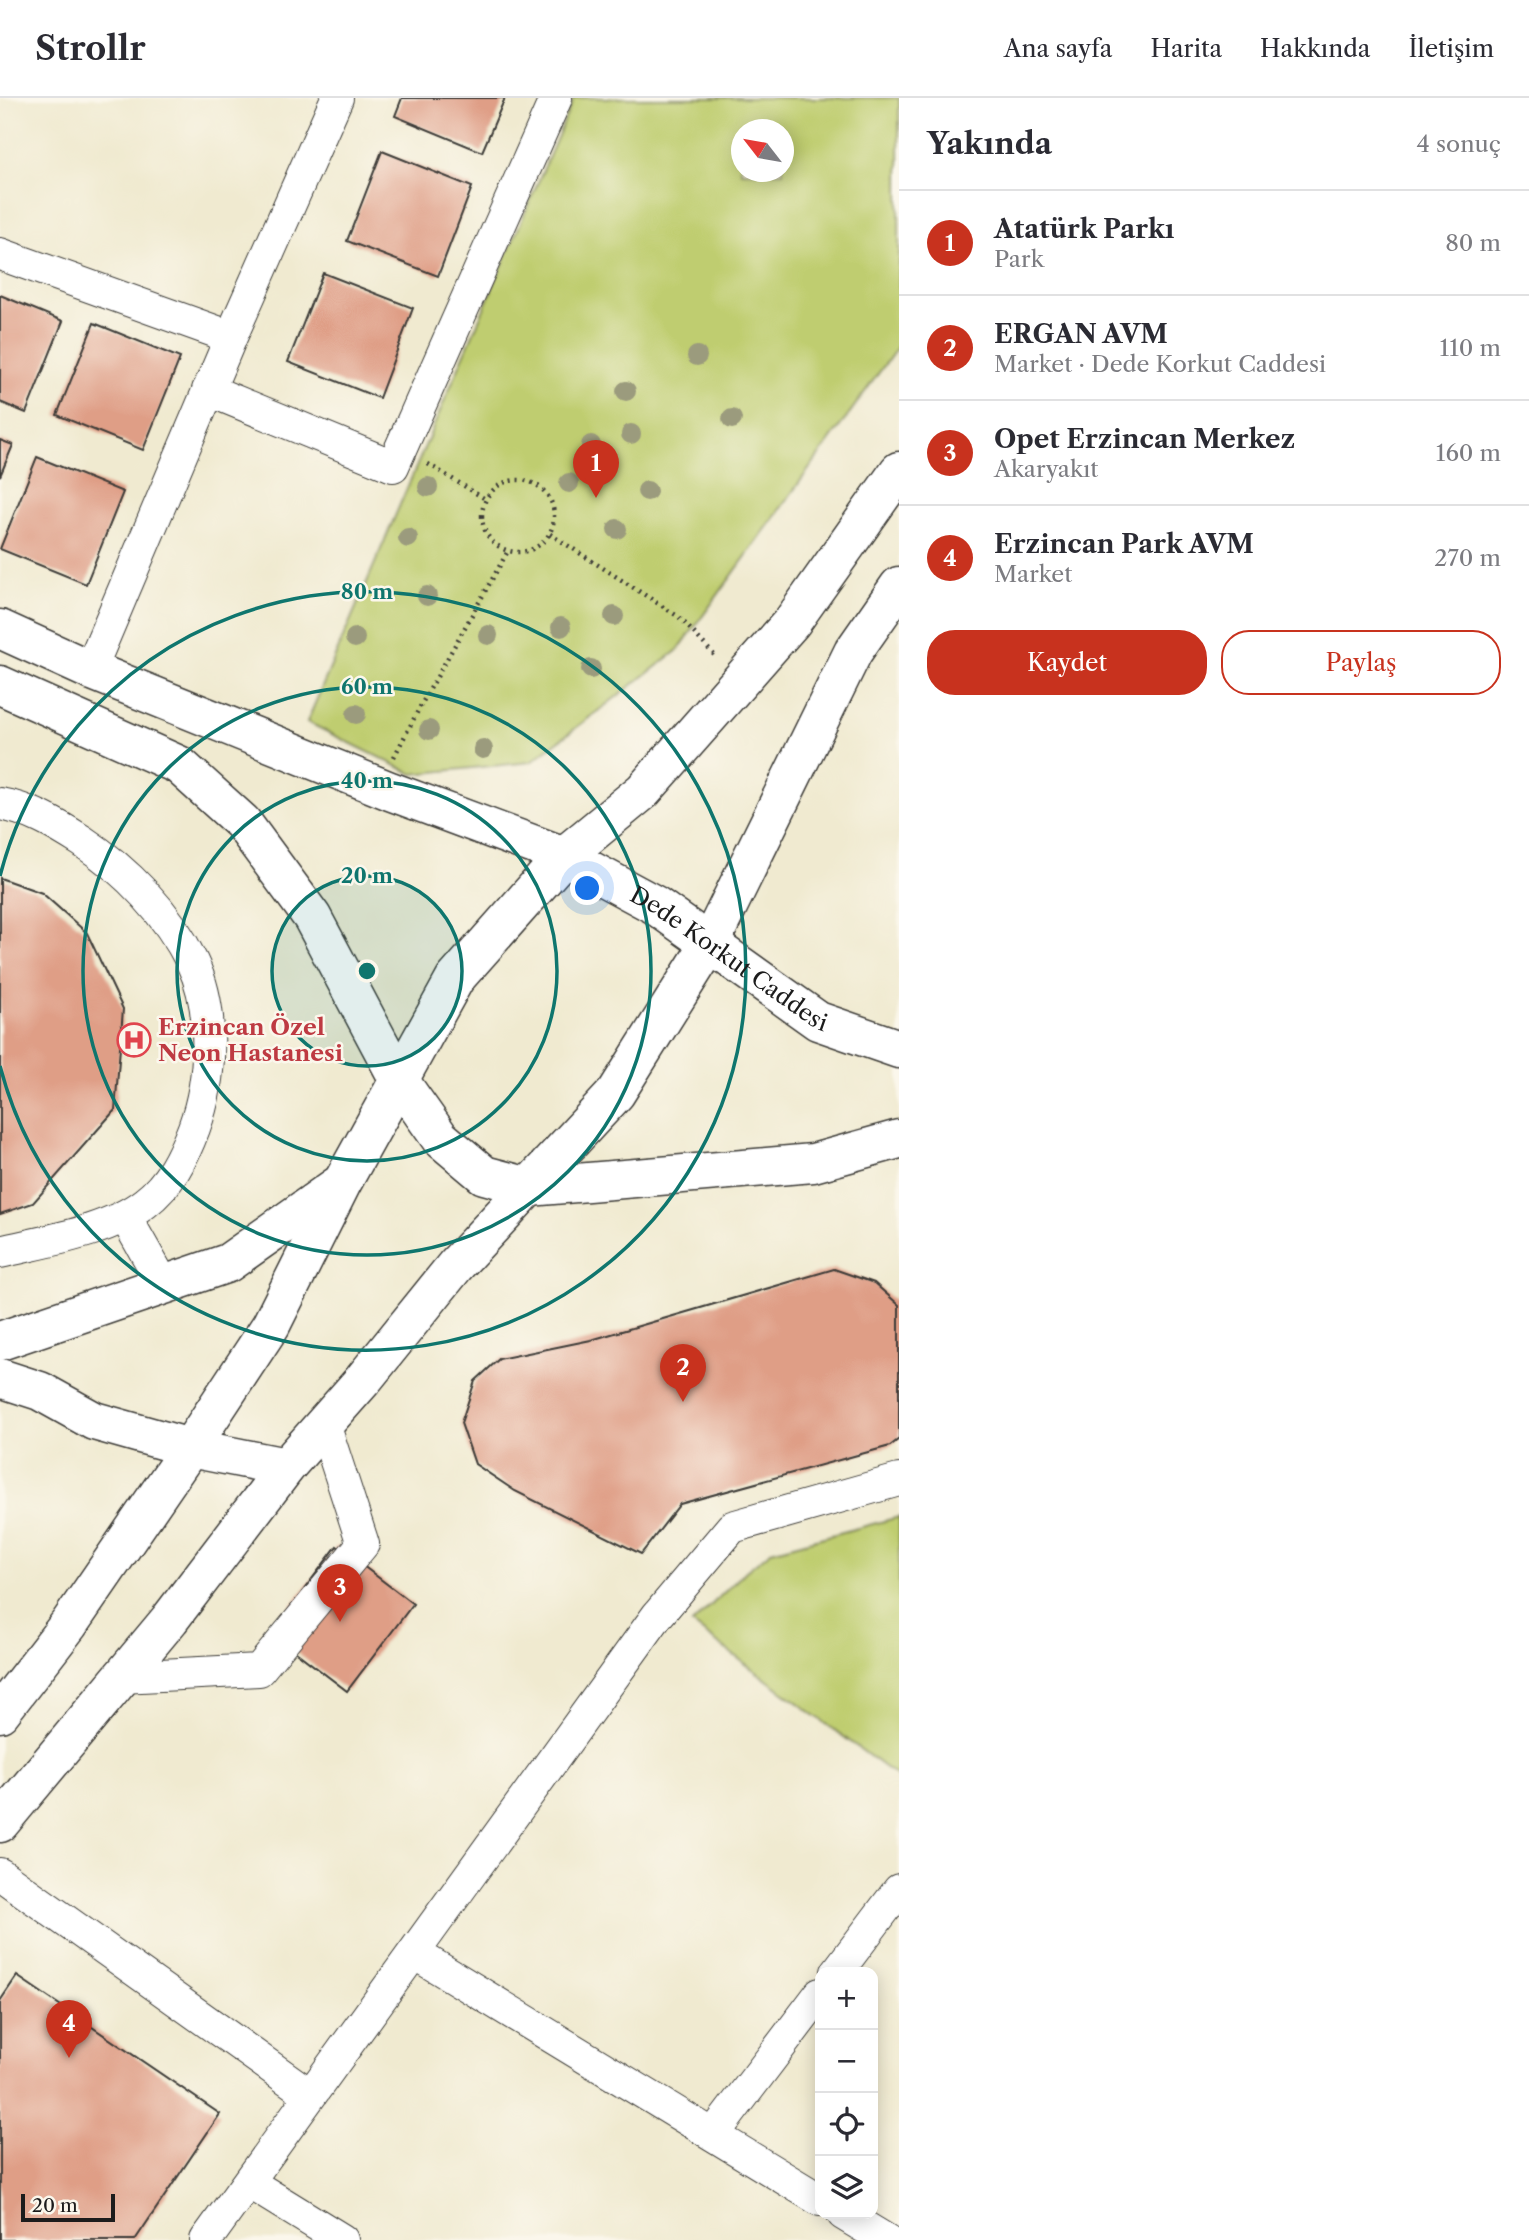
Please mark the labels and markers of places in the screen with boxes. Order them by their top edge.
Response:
pin: 1 [573,440,619,498]
centre of rings [355,959,379,983]
place label: Erzincan Özel Neon Hastanesi [158,1013,343,1067]
hospital icon: Erzincan Özel Neon Hastanesi [115,1021,153,1059]
pin: 2 [660,1344,706,1402]
pin: 3 [317,1564,363,1622]
pin: 4 [46,2000,92,2058]

